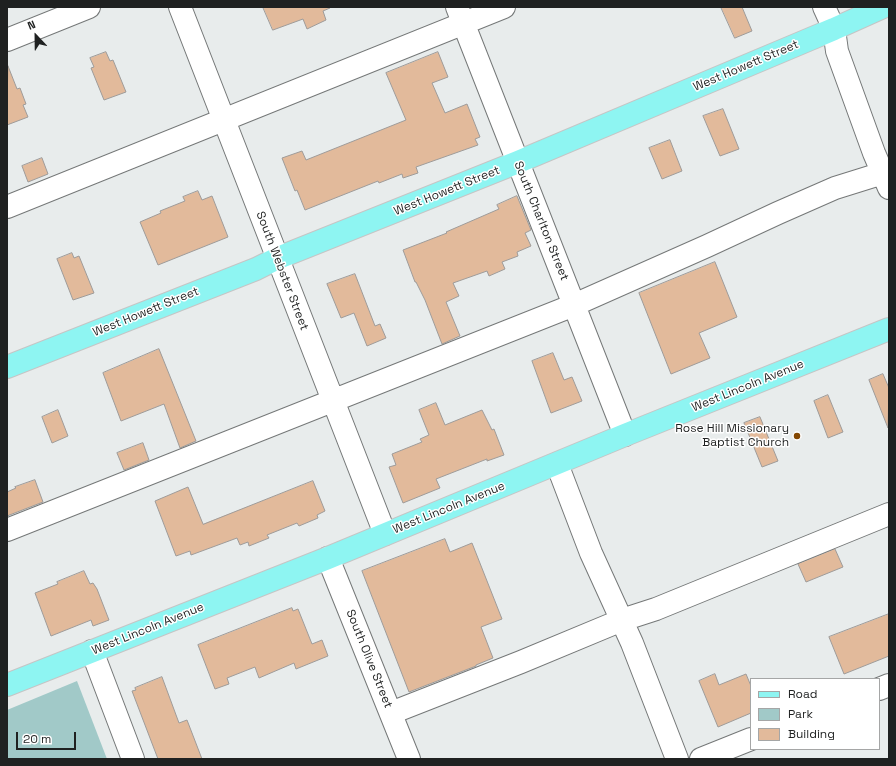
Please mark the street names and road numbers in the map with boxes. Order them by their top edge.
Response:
street label: West Howett Street [691,37,801,95]
street label: South Charlton Street [510,159,572,283]
street label: West Howett Street [392,163,502,219]
street label: South Webster Street [253,210,311,332]
street label: West Howett Street [91,284,201,340]
street label: West Lincoln Avenue [690,357,806,415]
street label: West Lincoln Avenue [391,479,507,537]
street label: West Lincoln Avenue [90,600,206,658]
street label: South Olive Street [343,608,395,710]

